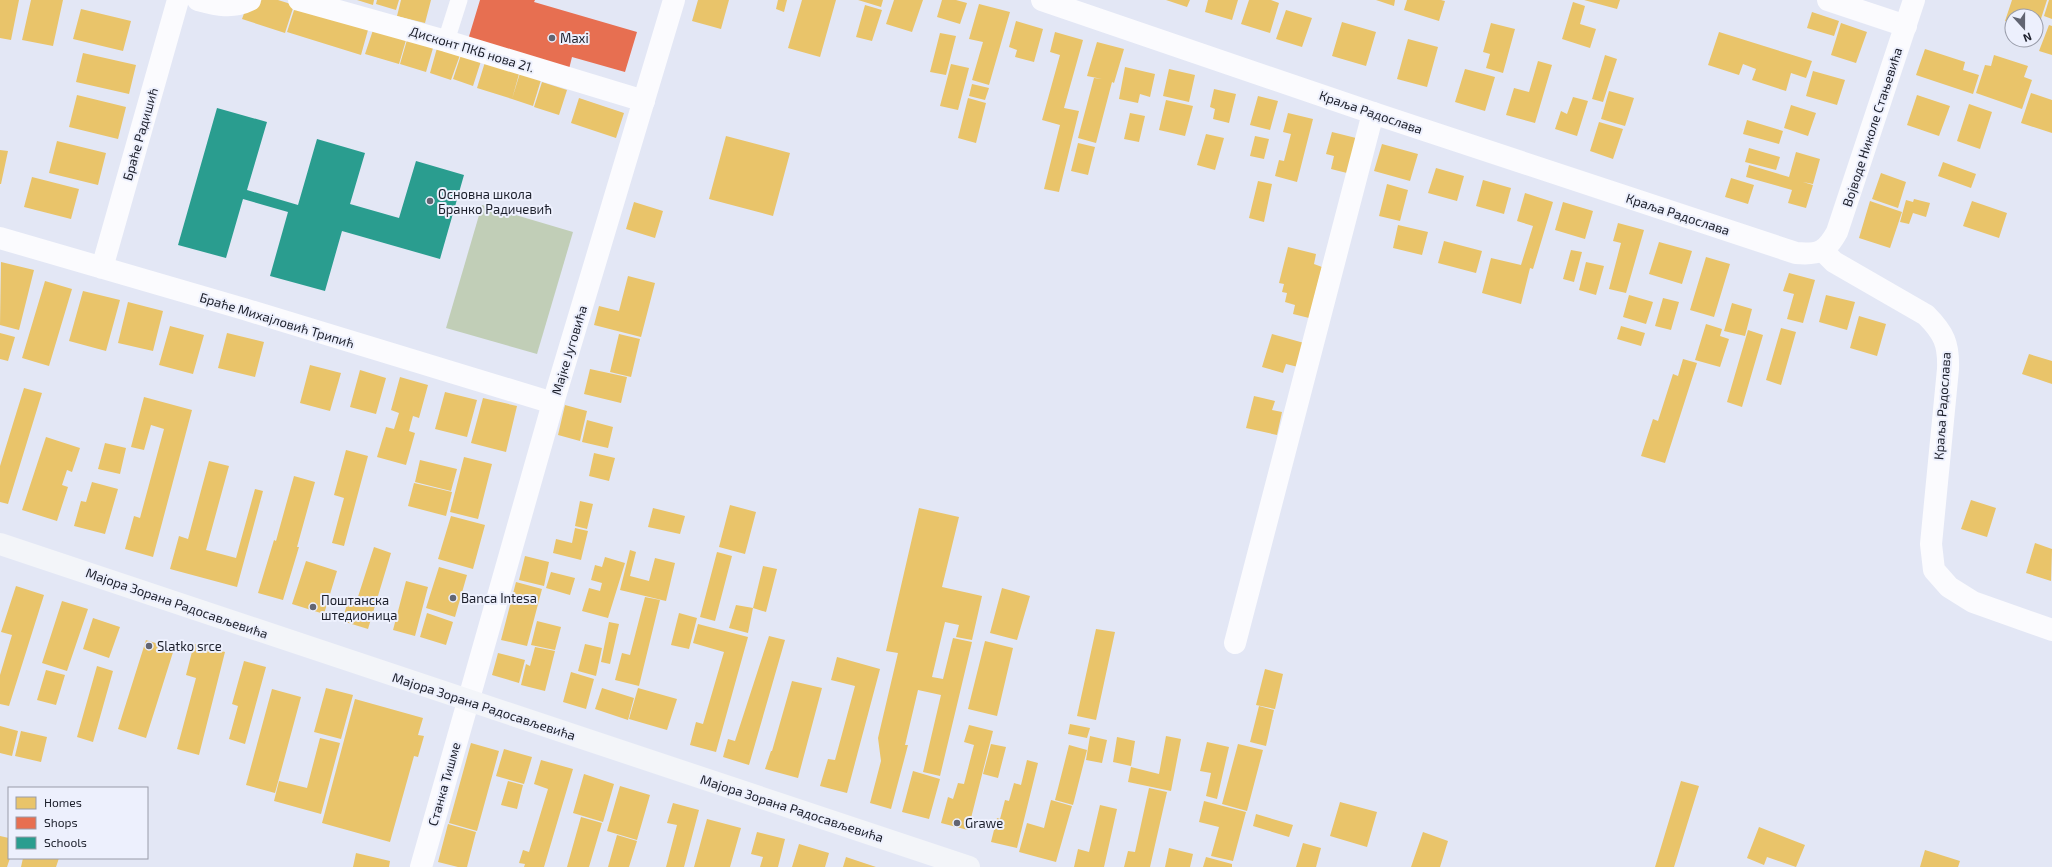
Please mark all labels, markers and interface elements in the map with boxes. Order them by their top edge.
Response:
north arrow [2004,8,2044,48]
street label: Дисконт ПКБ нова 21. [408,22,536,76]
place label: Maxi [560,30,589,46]
text: N [2022,30,2034,45]
marker: Maxi [547,33,557,43]
street label: Војводе Николе Стањевића [1839,45,1905,209]
street label: Браће Радишић [119,86,161,182]
street label: Краља Радослава [1317,87,1425,137]
place label: Основна школа Бранко Радичевић [438,186,552,217]
street label: Краља Радослава [1624,190,1732,238]
marker: Основна школа Бранко Радичевић [425,196,435,206]
street label: Браће Михајловић Трипић [198,289,356,351]
street label: Мајке Југовића [548,303,590,397]
street label: Краља Радослава [1930,351,1954,461]
street label: Мајора Зорана Радосављевића [84,564,270,642]
place label: Banca Intesa [461,590,537,606]
place label: Поштанска штедионица [321,592,397,623]
marker: Banca Intesa [448,593,458,603]
marker: Поштанска штедионица [308,602,318,612]
place label: Slatko srce [157,638,222,654]
marker: Slatko srce [144,641,154,651]
street label: Мајора Зорана Радосављевића [390,669,578,743]
street label: Станка Тишме [424,740,464,828]
street label: Мајора Зорана Радосављевића [698,771,886,845]
legend [8,787,148,859]
text: Homes [44,795,82,809]
text: Shops [44,815,78,829]
place label: Grawe [965,815,1003,831]
marker: Grawe [952,818,962,828]
text: Schools [44,835,87,849]

